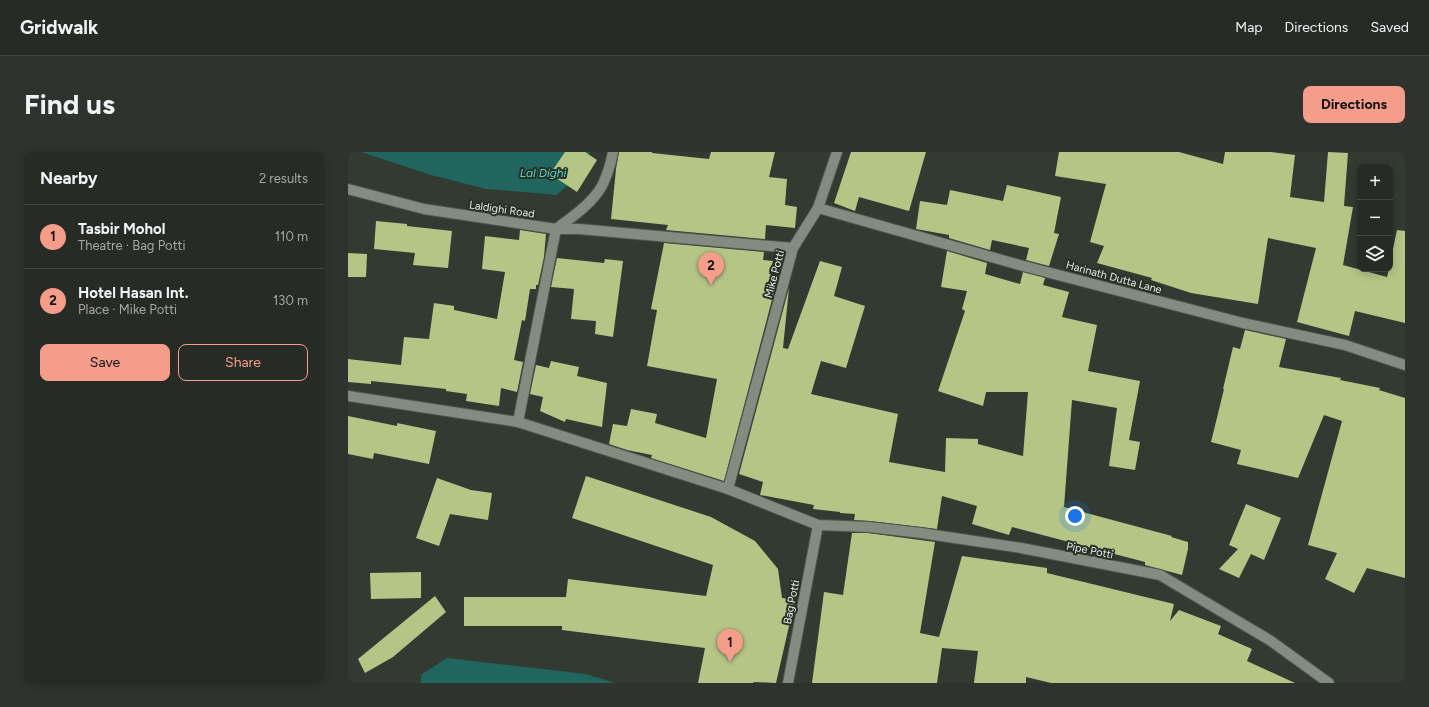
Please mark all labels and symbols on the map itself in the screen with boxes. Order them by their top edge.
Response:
water label: Lal Dighi [520,166,566,180]
street label: Laldighi Road [468,198,535,221]
street label: Mike Potti [762,249,787,300]
pin: 2 [698,252,724,285]
street label: Harinath Dutta Lane [1065,258,1163,297]
your location [1065,506,1085,526]
street label: Pipe Potti [1065,540,1115,561]
street label: Bag Potti [781,579,802,625]
pin: 1 [717,629,743,662]

